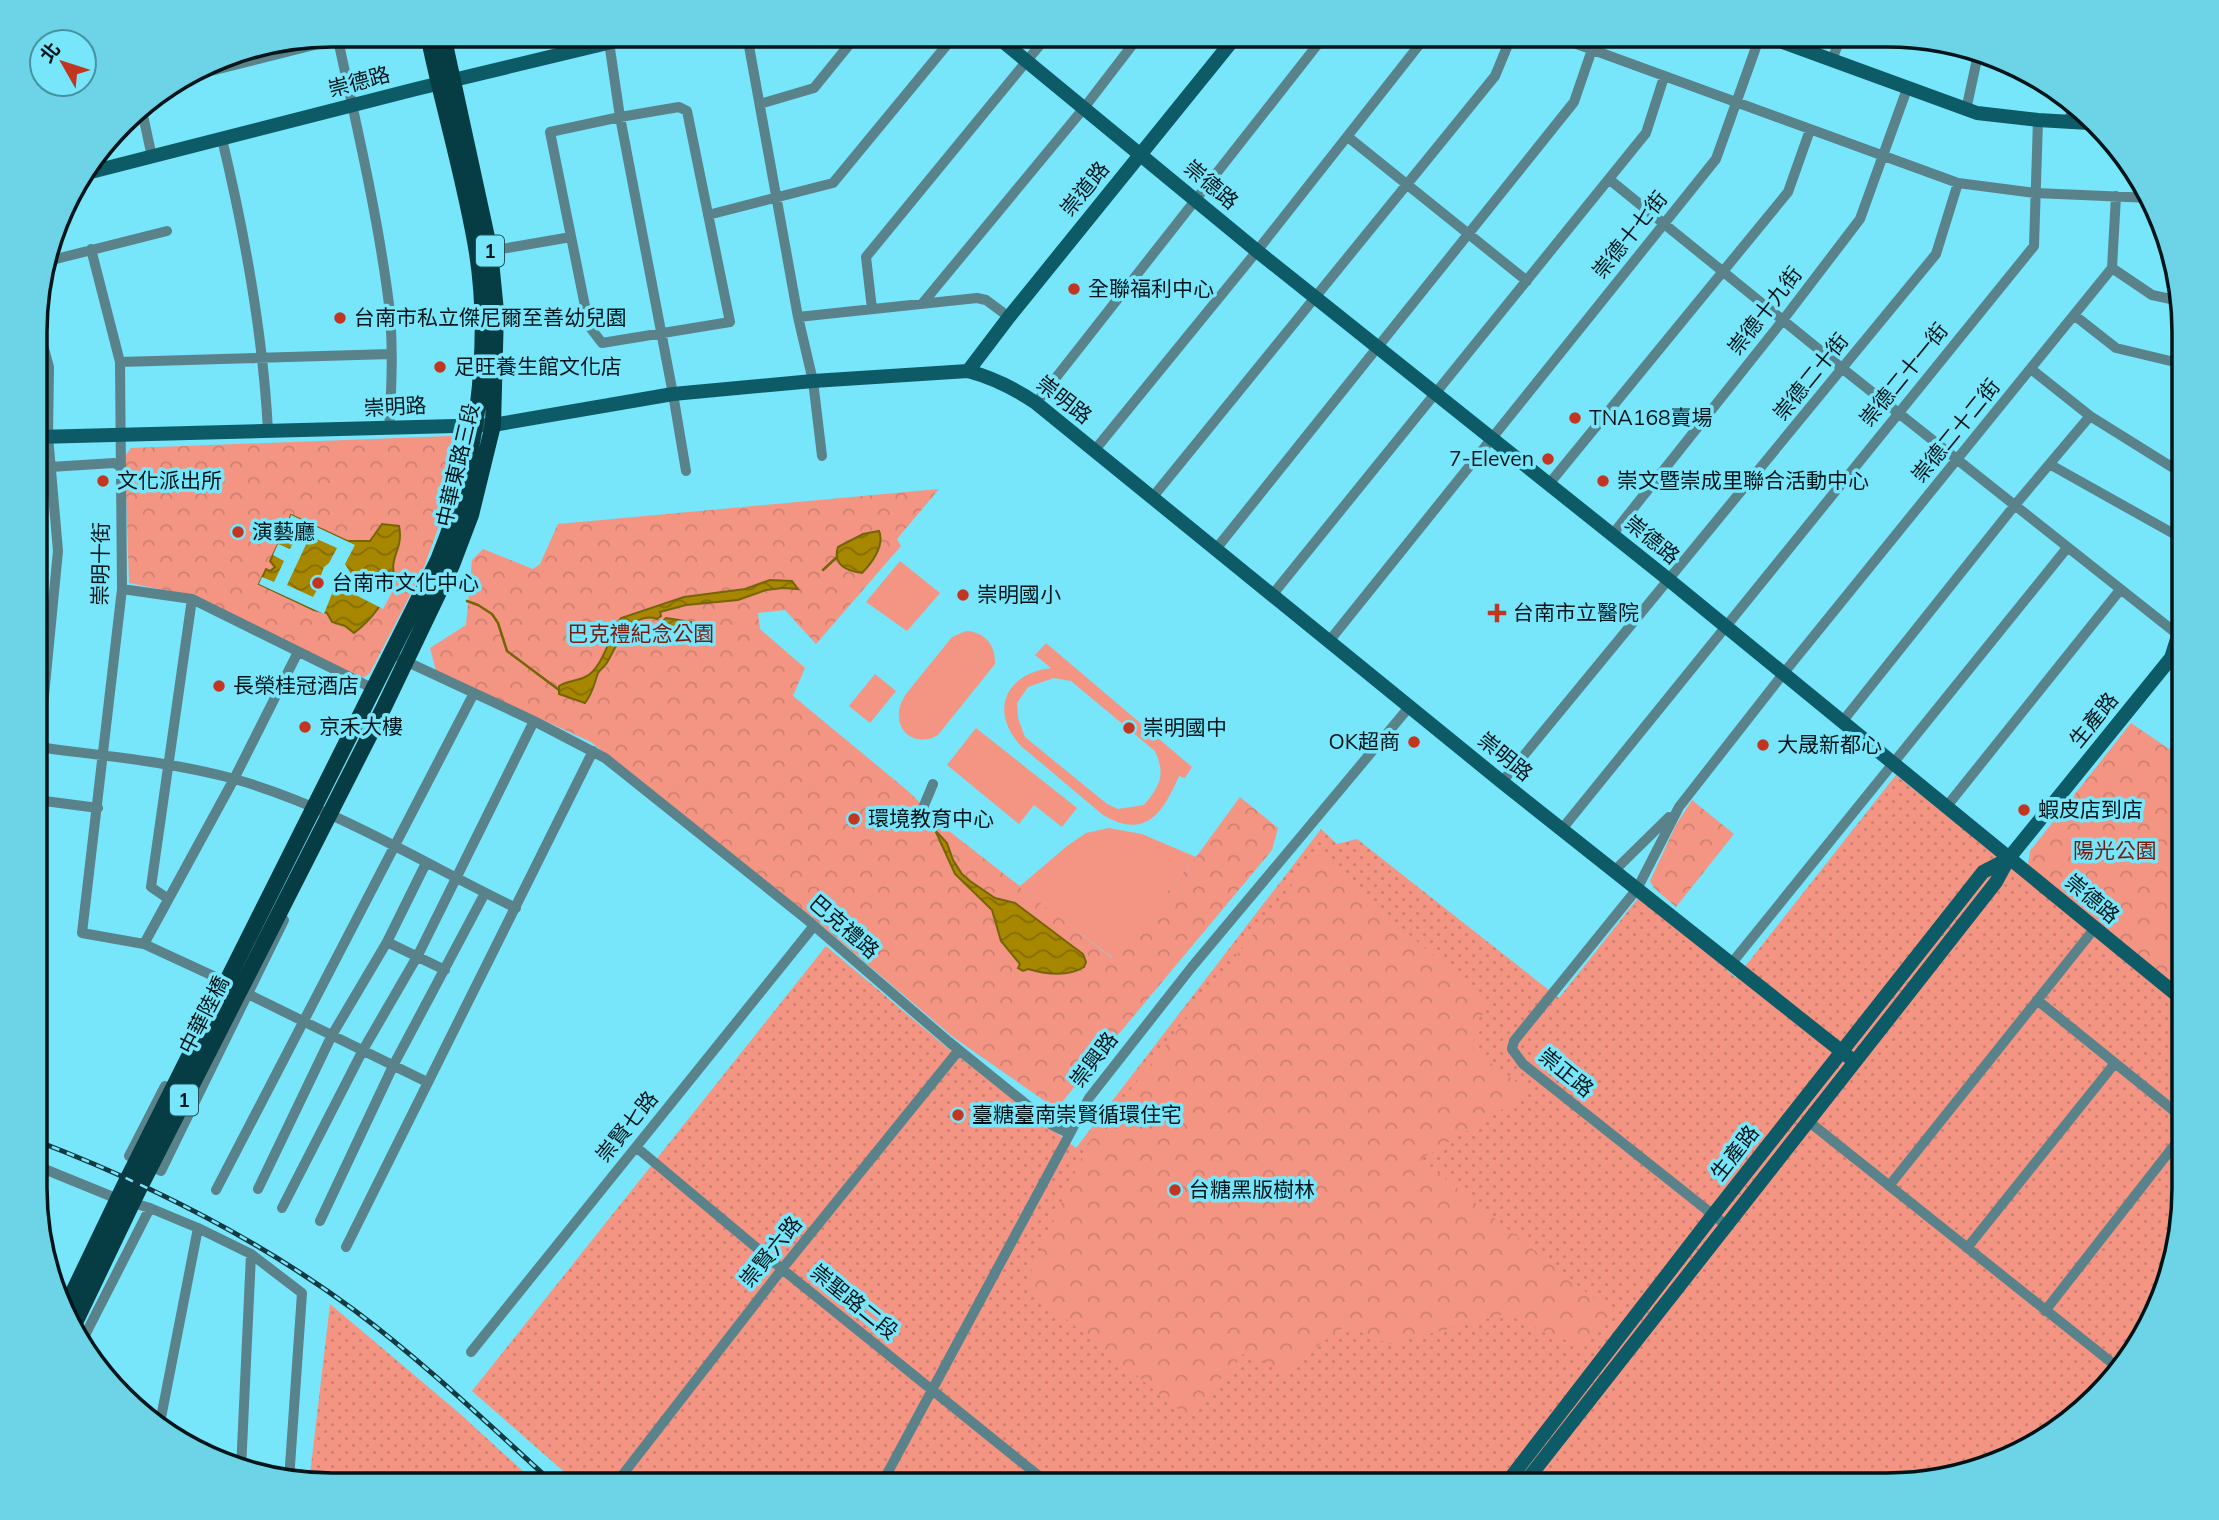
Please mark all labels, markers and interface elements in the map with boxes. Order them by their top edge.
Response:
north arrow [28,28,98,98]
text: 北 [34,37,65,67]
street label: 崇德路 [325,60,393,102]
street label: 崇德路 [1179,154,1244,214]
street label: 崇道路 [1054,156,1114,221]
street label: 崇德十七街 [1586,185,1672,283]
road number: 1 [476,235,504,266]
street label: 崇德十九街 [1722,261,1807,360]
place label: 全聯福利中心 [1088,275,1214,301]
marker: 全聯福利中心 [1066,281,1082,297]
place label: 台南市私立傑尼爾至善幼兒園 [354,304,627,330]
marker: 台南市私立傑尼爾至善幼兒園 [332,310,348,326]
street label: 崇德二十一街 [1853,317,1953,432]
street label: 崇德二十街 [1767,327,1853,425]
place label: 足旺養生館文化店 [454,353,622,379]
marker: 足旺養生館文化店 [432,359,448,375]
street label: 崇明路 [1032,370,1097,429]
street label: 崇德二十二街 [1905,373,2005,488]
street label: 崇明路 [363,391,427,421]
street label: 中華東路三段 [430,400,484,529]
place label: TNA168賣場 [1589,404,1713,430]
marker: TNA168賣場 [1567,410,1583,426]
place label: 7-Eleven [1449,445,1534,471]
marker: 7-Eleven [1540,451,1556,467]
place label: 文化派出所 [117,467,222,493]
place label: 崇文暨崇成里聯合活動中心 [1617,467,1869,493]
marker: 文化派出所 [95,473,111,489]
marker: 崇文暨崇成里聯合活動中心 [1595,473,1611,489]
street label: 崇德路 [1620,509,1685,569]
place label: 演藝廳 [252,518,315,544]
street label: 崇明十街 [86,522,114,606]
marker: 演藝廳 [230,524,246,540]
place label: 台南市文化中心 [332,569,479,595]
marker: 台南市文化中心 [310,575,326,591]
place label: 崇明國小 [977,581,1061,607]
marker: 崇明國小 [955,587,971,603]
place label: 台南市立醫院 [1513,599,1639,625]
marker: 台南市立醫院 [1487,603,1507,623]
park label: 巴克禮紀念公園 [568,620,715,646]
place label: 長榮桂冠酒店 [233,672,359,698]
marker: 長榮桂冠酒店 [211,678,227,694]
street label: 生產路 [2063,687,2123,752]
place label: 京禾大樓 [319,713,403,739]
place label: 崇明國中 [1143,714,1227,740]
marker: 京禾大樓 [297,719,313,735]
marker: 崇明國中 [1121,720,1137,736]
street label: 崇明路 [1473,726,1538,786]
place label: OK超商 [1328,728,1400,754]
place label: 大晟新都心 [1777,731,1882,757]
marker: OK超商 [1406,734,1422,750]
marker: 大晟新都心 [1755,737,1771,753]
place label: 蝦皮店到店 [2038,796,2143,822]
marker: 蝦皮店到店 [2016,802,2032,818]
place label: 環境教育中心 [868,805,994,831]
marker: 環境教育中心 [846,811,862,827]
park label: 陽光公園 [2073,837,2157,863]
street label: 崇德路 [2060,868,2125,928]
street label: 巴克禮路 [804,889,885,964]
street label: 中華陸橋 [172,971,234,1058]
street label: 崇興路 [1064,1026,1123,1092]
street label: 崇正路 [1534,1042,1599,1102]
road number: 1 [170,1084,198,1116]
street label: 崇賢七路 [590,1086,663,1167]
place label: 臺糖臺南崇賢循環住宅 [972,1101,1182,1127]
marker: 臺糖臺南崇賢循環住宅 [950,1107,966,1123]
street label: 生產路 [1705,1120,1764,1185]
place label: 台糖黑版樹林 [1189,1176,1315,1202]
marker: 台糖黑版樹林 [1167,1182,1183,1198]
street label: 崇賢六路 [734,1211,807,1292]
street label: 崇聖路二段 [806,1258,904,1344]

